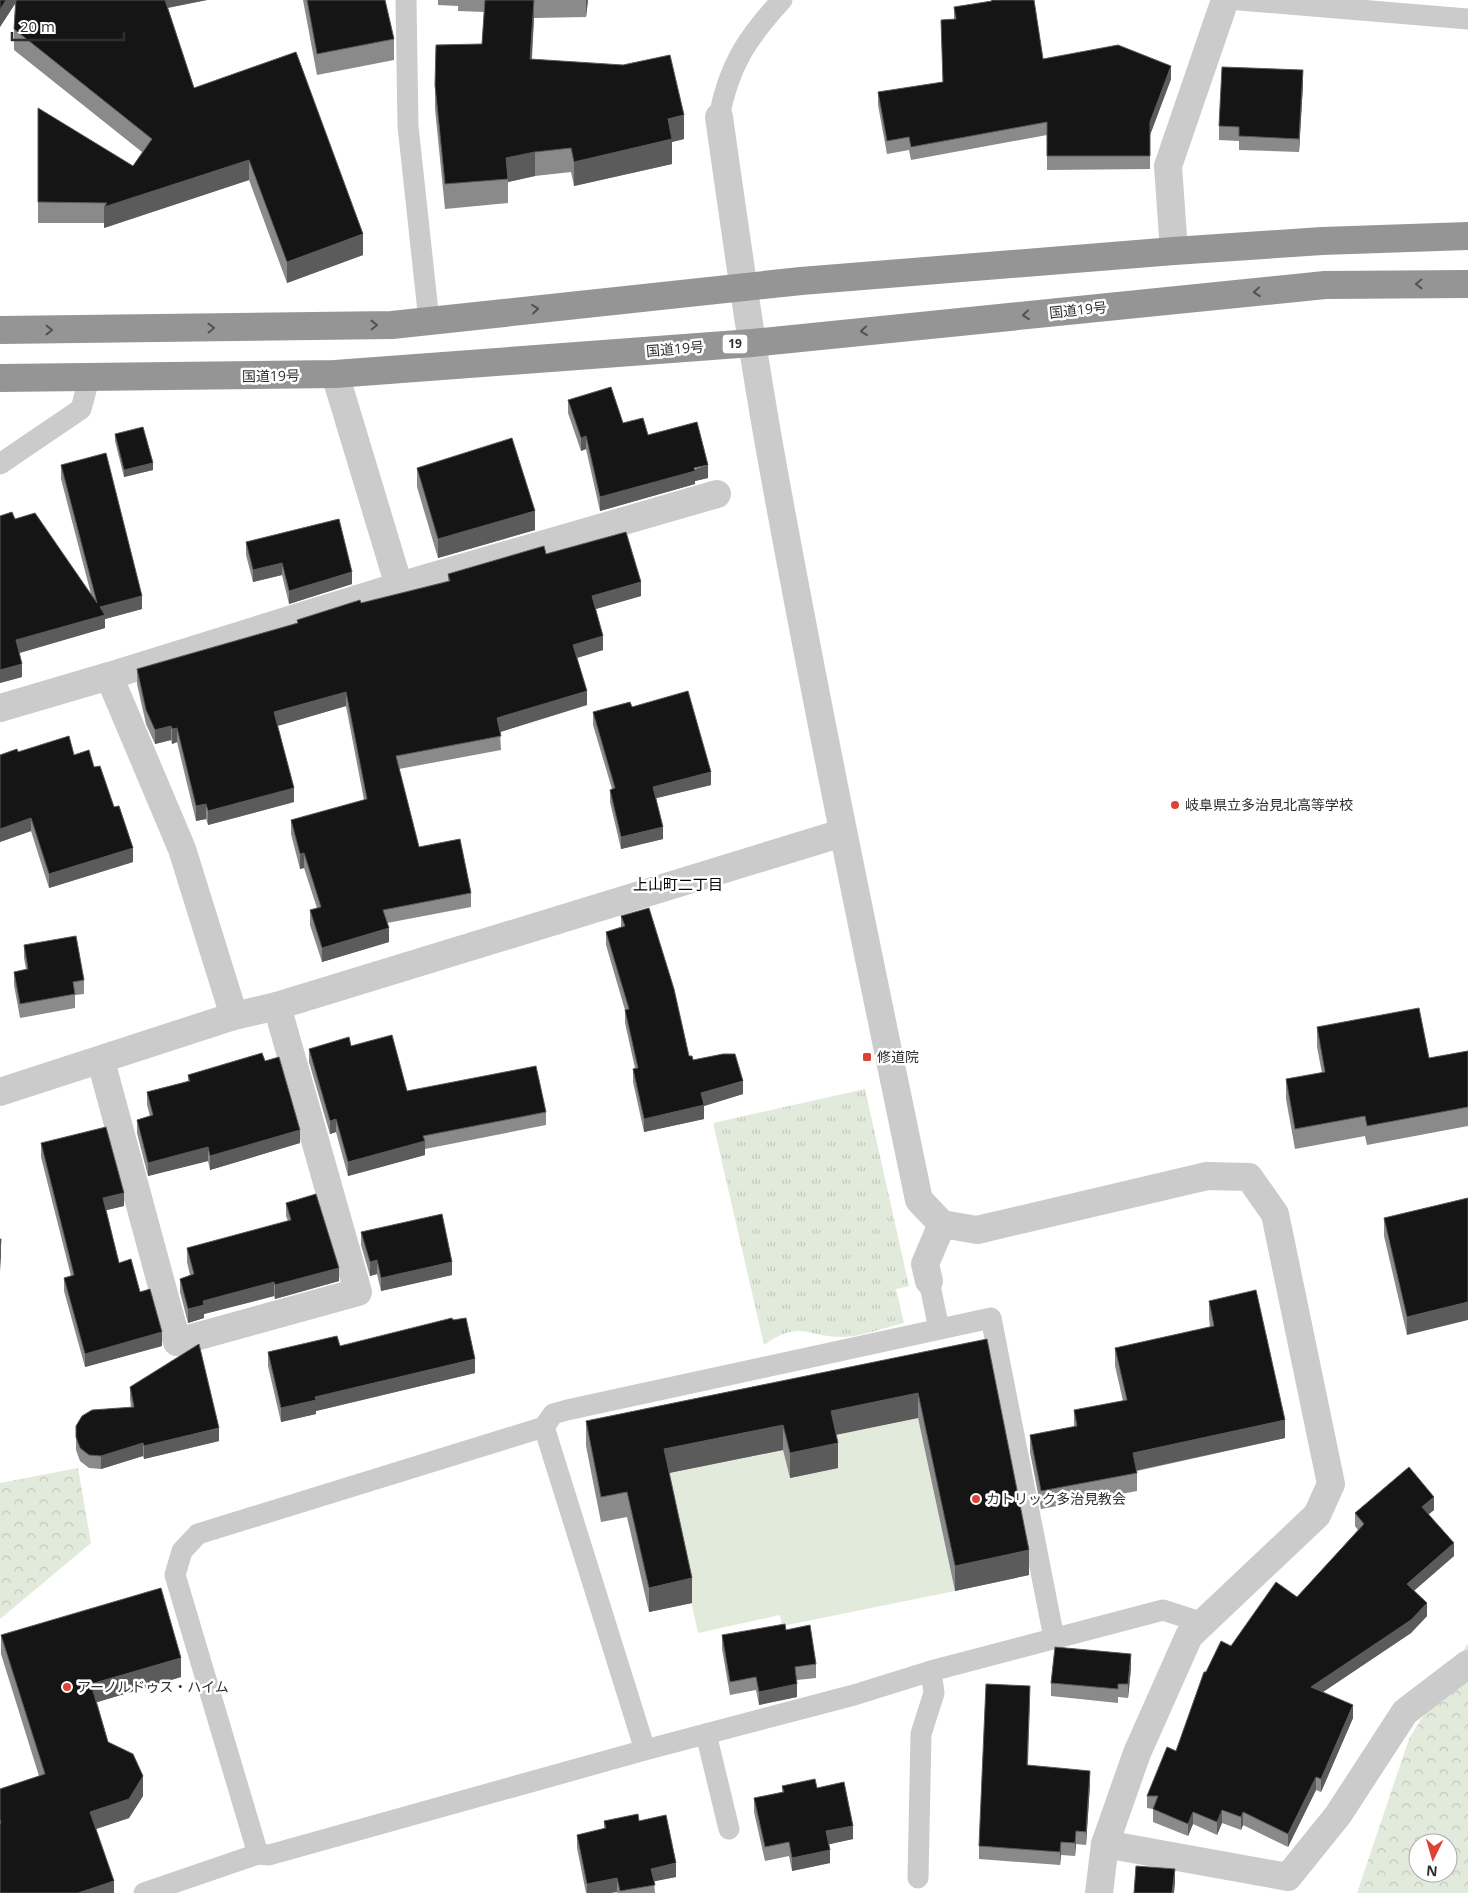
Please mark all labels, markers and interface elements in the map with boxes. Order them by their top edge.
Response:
scale bar [12,10,125,42]
text: 20 m [20,16,55,36]
one-way arrow [1415,279,1423,289]
one-way arrow [1253,286,1261,297]
street label: 国道19号 [1048,297,1108,322]
one-way arrow [532,304,540,315]
one-way arrow [1021,309,1029,320]
one-way arrow [370,320,378,330]
one-way arrow [208,323,215,333]
one-way arrow [45,325,53,335]
one-way arrow [860,326,868,337]
road number: 19 [722,334,748,354]
street label: 国道19号 [645,337,705,360]
street label: 国道19号 [242,365,300,386]
place label: 岐阜県立多治見北高等学校 [1185,795,1353,814]
marker: 岐阜県立多治見北高等学校 [1169,799,1181,811]
district label: 上山町二丁目 [633,874,723,894]
place label: 修道院 [877,1047,919,1066]
marker: 修道院 [861,1051,873,1063]
place label: カトリック多治見教会 [986,1489,1126,1508]
marker: カトリック多治見教会 [970,1493,982,1505]
place label: アーノルドゥス・ハイム [77,1677,229,1696]
marker: アーノルドゥス・ハイム [61,1681,73,1693]
north arrow [1408,1833,1458,1883]
text: N [1425,1861,1438,1881]

